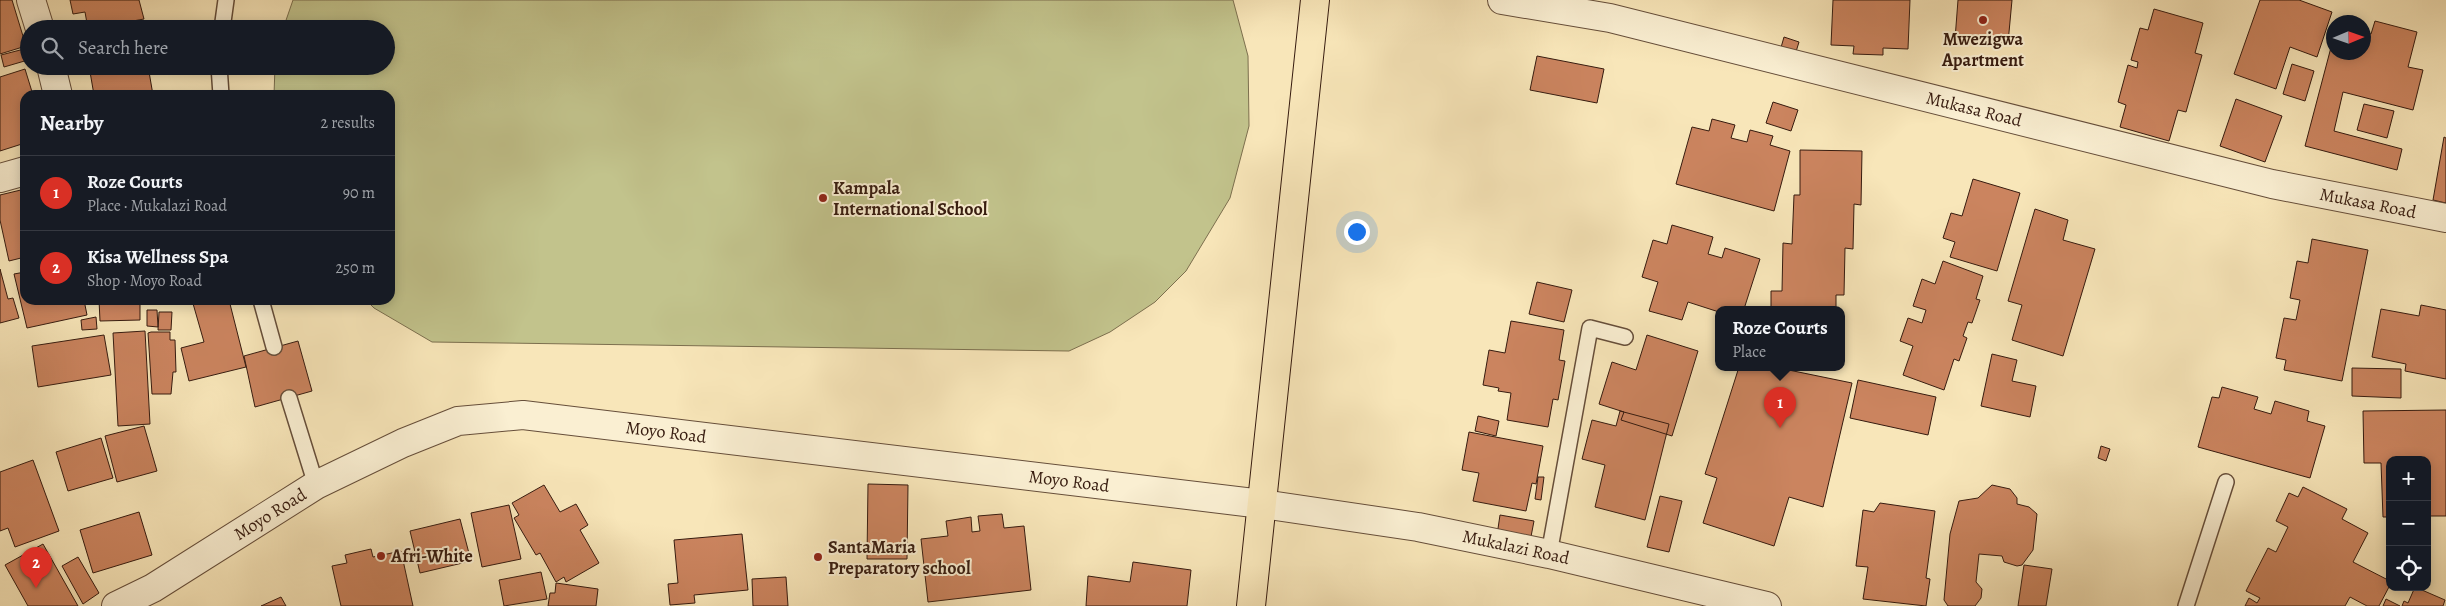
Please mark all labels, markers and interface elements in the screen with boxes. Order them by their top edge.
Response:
marker: Mwezigwa Apartment [1977,14,1989,26]
north arrow [2326,15,2371,60]
search box [20,20,395,75]
place label: Mwezigwa Apartment [1941,27,2024,72]
icon: search [38,34,66,62]
text: Search here [78,35,168,61]
street label: Mukasa Road [1923,85,2025,133]
text: Nearby [40,109,103,137]
text: 2 results [320,112,375,134]
text: Roze Courts [87,169,183,195]
place label: Kampala International School [833,176,988,221]
text: 1 [53,182,59,204]
text: 90 m [343,182,375,204]
street label: Mukasa Road [2317,182,2419,224]
marker: Kampala International School [817,192,829,204]
text: Place · Mukalazi Road [87,195,227,217]
your location [1344,219,1370,245]
text: Kisa Wellness Spa [87,244,229,270]
text: 2 [52,257,60,279]
text: 250 m [336,257,375,279]
text: Shop · Moyo Road [87,270,202,292]
popup [1715,306,1845,371]
text: Roze Courts [1732,315,1828,341]
text: Place [1732,341,1766,363]
pin: 1 [1764,387,1796,428]
street label: Moyo Road [624,415,708,449]
map controls [2386,456,2431,591]
button: + [2386,456,2431,501]
street label: Moyo Road [1027,464,1111,498]
street label: Moyo Road [229,482,311,546]
button: − [2386,501,2431,546]
street label: Mukalazi Road [1460,524,1572,570]
place label: SantaMaria Preparatory school [828,535,971,580]
place label: Afri-White [390,544,473,568]
button: locate [2386,546,2431,591]
pin: 2 [20,547,52,588]
marker: Afri-White [375,550,387,562]
marker: SantaMaria Preparatory school [812,551,824,563]

